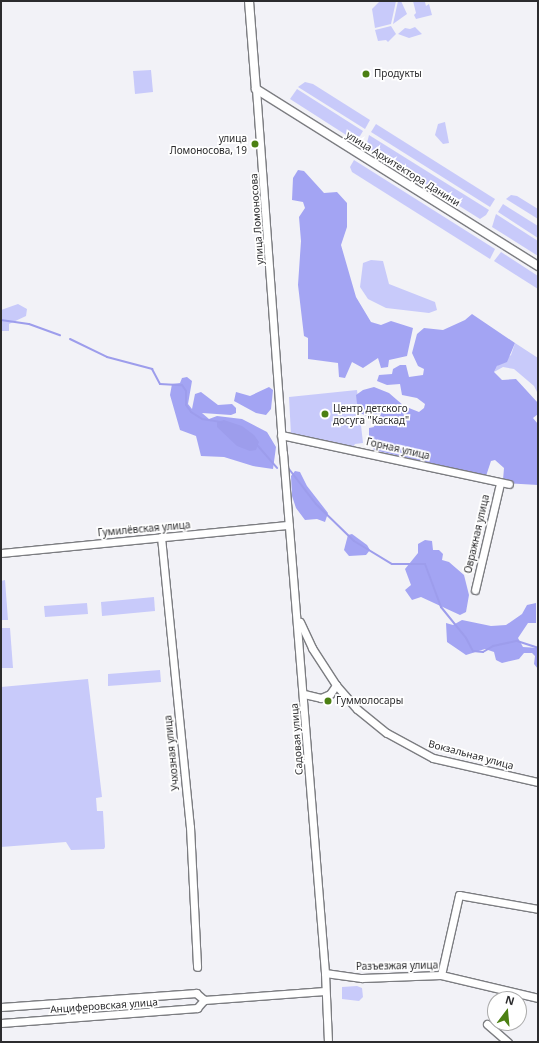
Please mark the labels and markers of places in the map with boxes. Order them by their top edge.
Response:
place label: Продукты [374,68,422,80]
marker: Продукты [361,69,371,79]
place label: улица Ломоносова, 19 [170,132,247,156]
marker: улица Ломоносова, 19 [250,139,260,149]
place label: Центр детского досуга "Каскад" [333,402,409,426]
marker: Центр детского досуга "Каскад" [320,409,330,419]
place label: Гуммолосары [336,695,403,707]
marker: Гуммолосары [323,696,333,706]

